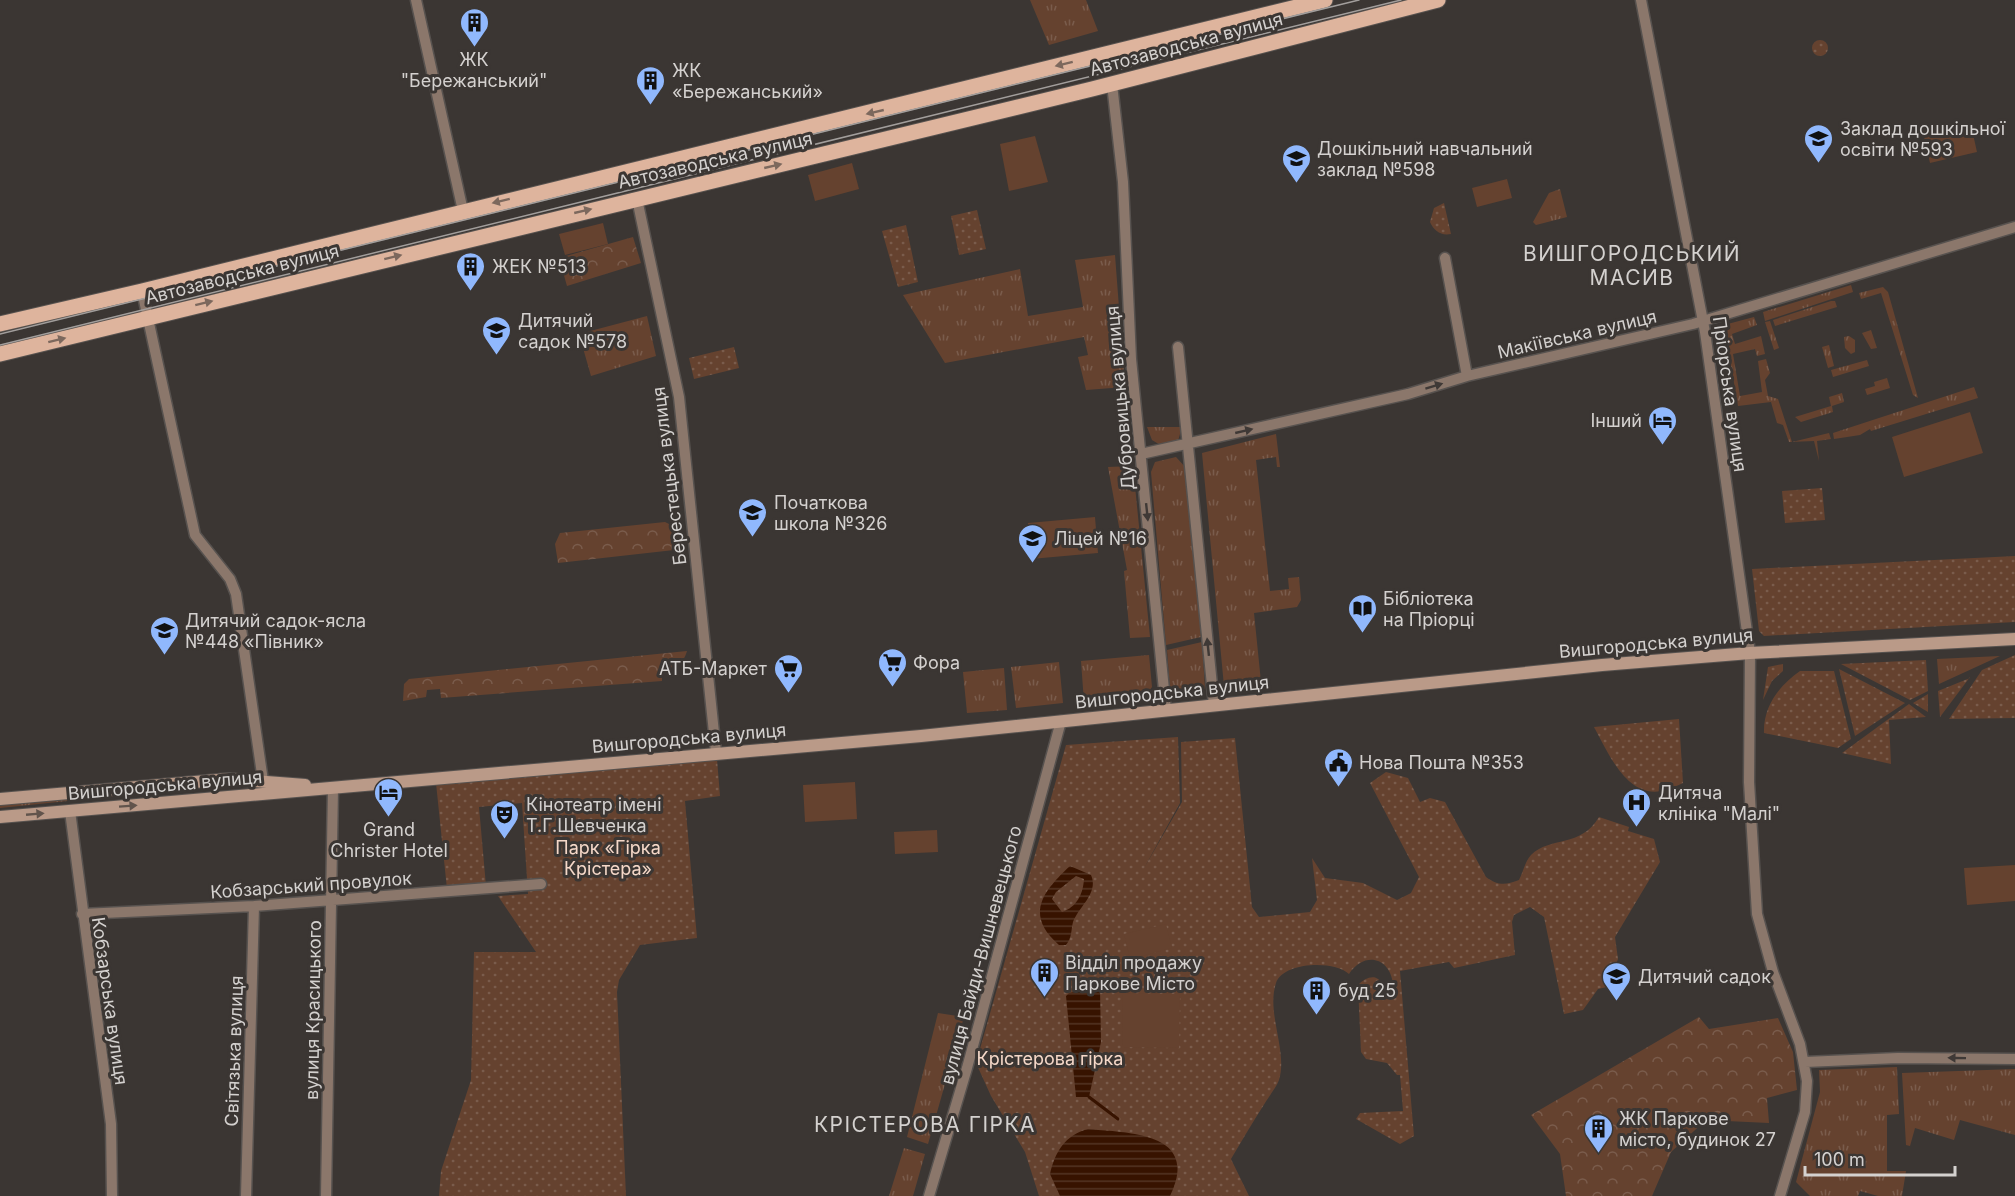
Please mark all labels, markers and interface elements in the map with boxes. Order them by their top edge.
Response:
building icon: ЖК "Бережанський" [458,6,490,48]
street label: Автозаводська вулиця [1087,8,1285,80]
place label: ЖК "Бережанський" [401,49,547,91]
place label: ЖК «Бережанський» [672,60,823,102]
one-way arrow [1055,60,1073,70]
building icon: ЖК «Бережанський» [635,64,667,106]
one-way arrow [866,107,884,117]
place label: Заклад дошкільної освіти №593 [1840,118,2007,160]
school or university icon: Заклад дошкільної освіти №593 [1803,122,1835,164]
street label: Автозаводська вулиця [616,127,814,193]
place label: Дошкільний навчальний заклад №598 [1317,138,1533,180]
school or university icon: Дошкільний навчальний заклад №598 [1280,142,1312,184]
one-way arrow [763,161,782,170]
one-way arrow [492,197,511,207]
one-way arrow [574,206,592,216]
street label: Автозаводська вулиця [143,240,341,308]
district label: ВИШГОРОДСЬКИЙ МАСИВ [1523,240,1741,290]
building icon: ЖЕК №513 [455,250,487,292]
one-way arrow [384,251,403,261]
place label: ЖЕК №513 [492,256,586,277]
one-way arrow [195,297,213,307]
street label: Дубровицька вулиця [1101,305,1139,491]
street label: Макіївська вулиця [1495,305,1659,363]
place label: Дитячий садок №578 [518,310,627,352]
school or university icon: Дитячий садок №578 [481,314,513,356]
street label: Пріорська вулиця [1709,315,1751,473]
one-way arrow [48,334,66,344]
one-way arrow [1425,381,1443,390]
street label: Берестецька вулиця [648,386,690,566]
hotel icon: Інший [1647,404,1679,446]
place label: Інший [1590,410,1642,431]
one-way arrow [1235,425,1253,435]
place label: Початкова школа №326 [774,492,887,534]
school or university icon: Початкова школа №326 [737,496,769,538]
one-way arrow [1142,503,1152,522]
school or university icon: Ліцей №16 [1017,522,1049,564]
place label: Ліцей №16 [1054,528,1147,549]
place label: Бібліотека на Пріорці [1383,588,1475,630]
library icon: Бібліотека на Пріорці [1346,592,1378,634]
place label: Дитячий садок-ясла №448 «Півник» [185,610,366,652]
school or university icon: Дитячий садок-ясла №448 «Півник» [148,614,180,656]
street label: Вишгородська вулиця [1558,624,1754,662]
one-way arrow [1203,638,1213,657]
supermarket icon: Фора [876,646,908,688]
supermarket icon: АТБ-Маркет [772,652,804,694]
place label: Фора [913,652,960,673]
place label: АТБ-Маркет [659,658,768,679]
street label: Вишгородська вулиця [1074,671,1270,713]
street label: Вишгородська вулиця [591,719,787,757]
public building icon: Нова Пошта №353 [1322,746,1354,788]
place label: Нова Пошта №353 [1359,752,1524,773]
street label: Вишгородська вулиця [67,766,263,804]
hotel icon: Grand Christer Hotel [373,776,405,818]
place label: Дитяча клініка "Малі" [1658,782,1780,824]
hospital icon: Дитяча клініка "Малі" [1621,786,1653,828]
place label: Кінотеатр імені Т.Г.Шевченка [526,794,662,836]
theatre icon: Кінотеатр імені Т.Г.Шевченка [489,798,521,840]
one-way arrow [118,801,137,811]
one-way arrow [25,809,44,819]
place label: Grand Christer Hotel [330,819,448,861]
street label: вулиця Байди-Вишневецького [936,823,1026,1087]
park label: Парк «Гірка Крістера» [555,837,661,879]
street label: Кобзарський провулок [209,867,413,903]
street label: Кобзарська вулиця [88,916,132,1086]
street label: вулиця Красицького [301,920,325,1100]
place label: Відділ продажу Паркове Місто [1065,952,1202,994]
building icon: Відділ продажу Паркове Місто [1028,956,1060,998]
school or university icon: Дитячий садок [1601,960,1633,1002]
place label: Дитячий садок [1638,966,1771,987]
building icon: буд 25 [1301,974,1333,1016]
street label: Світязька вулиця [221,975,247,1127]
place label: буд 25 [1338,980,1396,1001]
park label: Крістерова гірка [977,1048,1123,1069]
one-way arrow [1947,1053,1966,1063]
place label: ЖК Паркове місто, будинок 27 [1619,1108,1776,1150]
district label: КРІСТЕРОВА ГІРКА [814,1112,1036,1137]
building icon: ЖК Паркове місто, будинок 27 [1582,1112,1614,1154]
scale bar [1805,1139,1955,1177]
text: 100 m [1814,1149,1865,1170]

